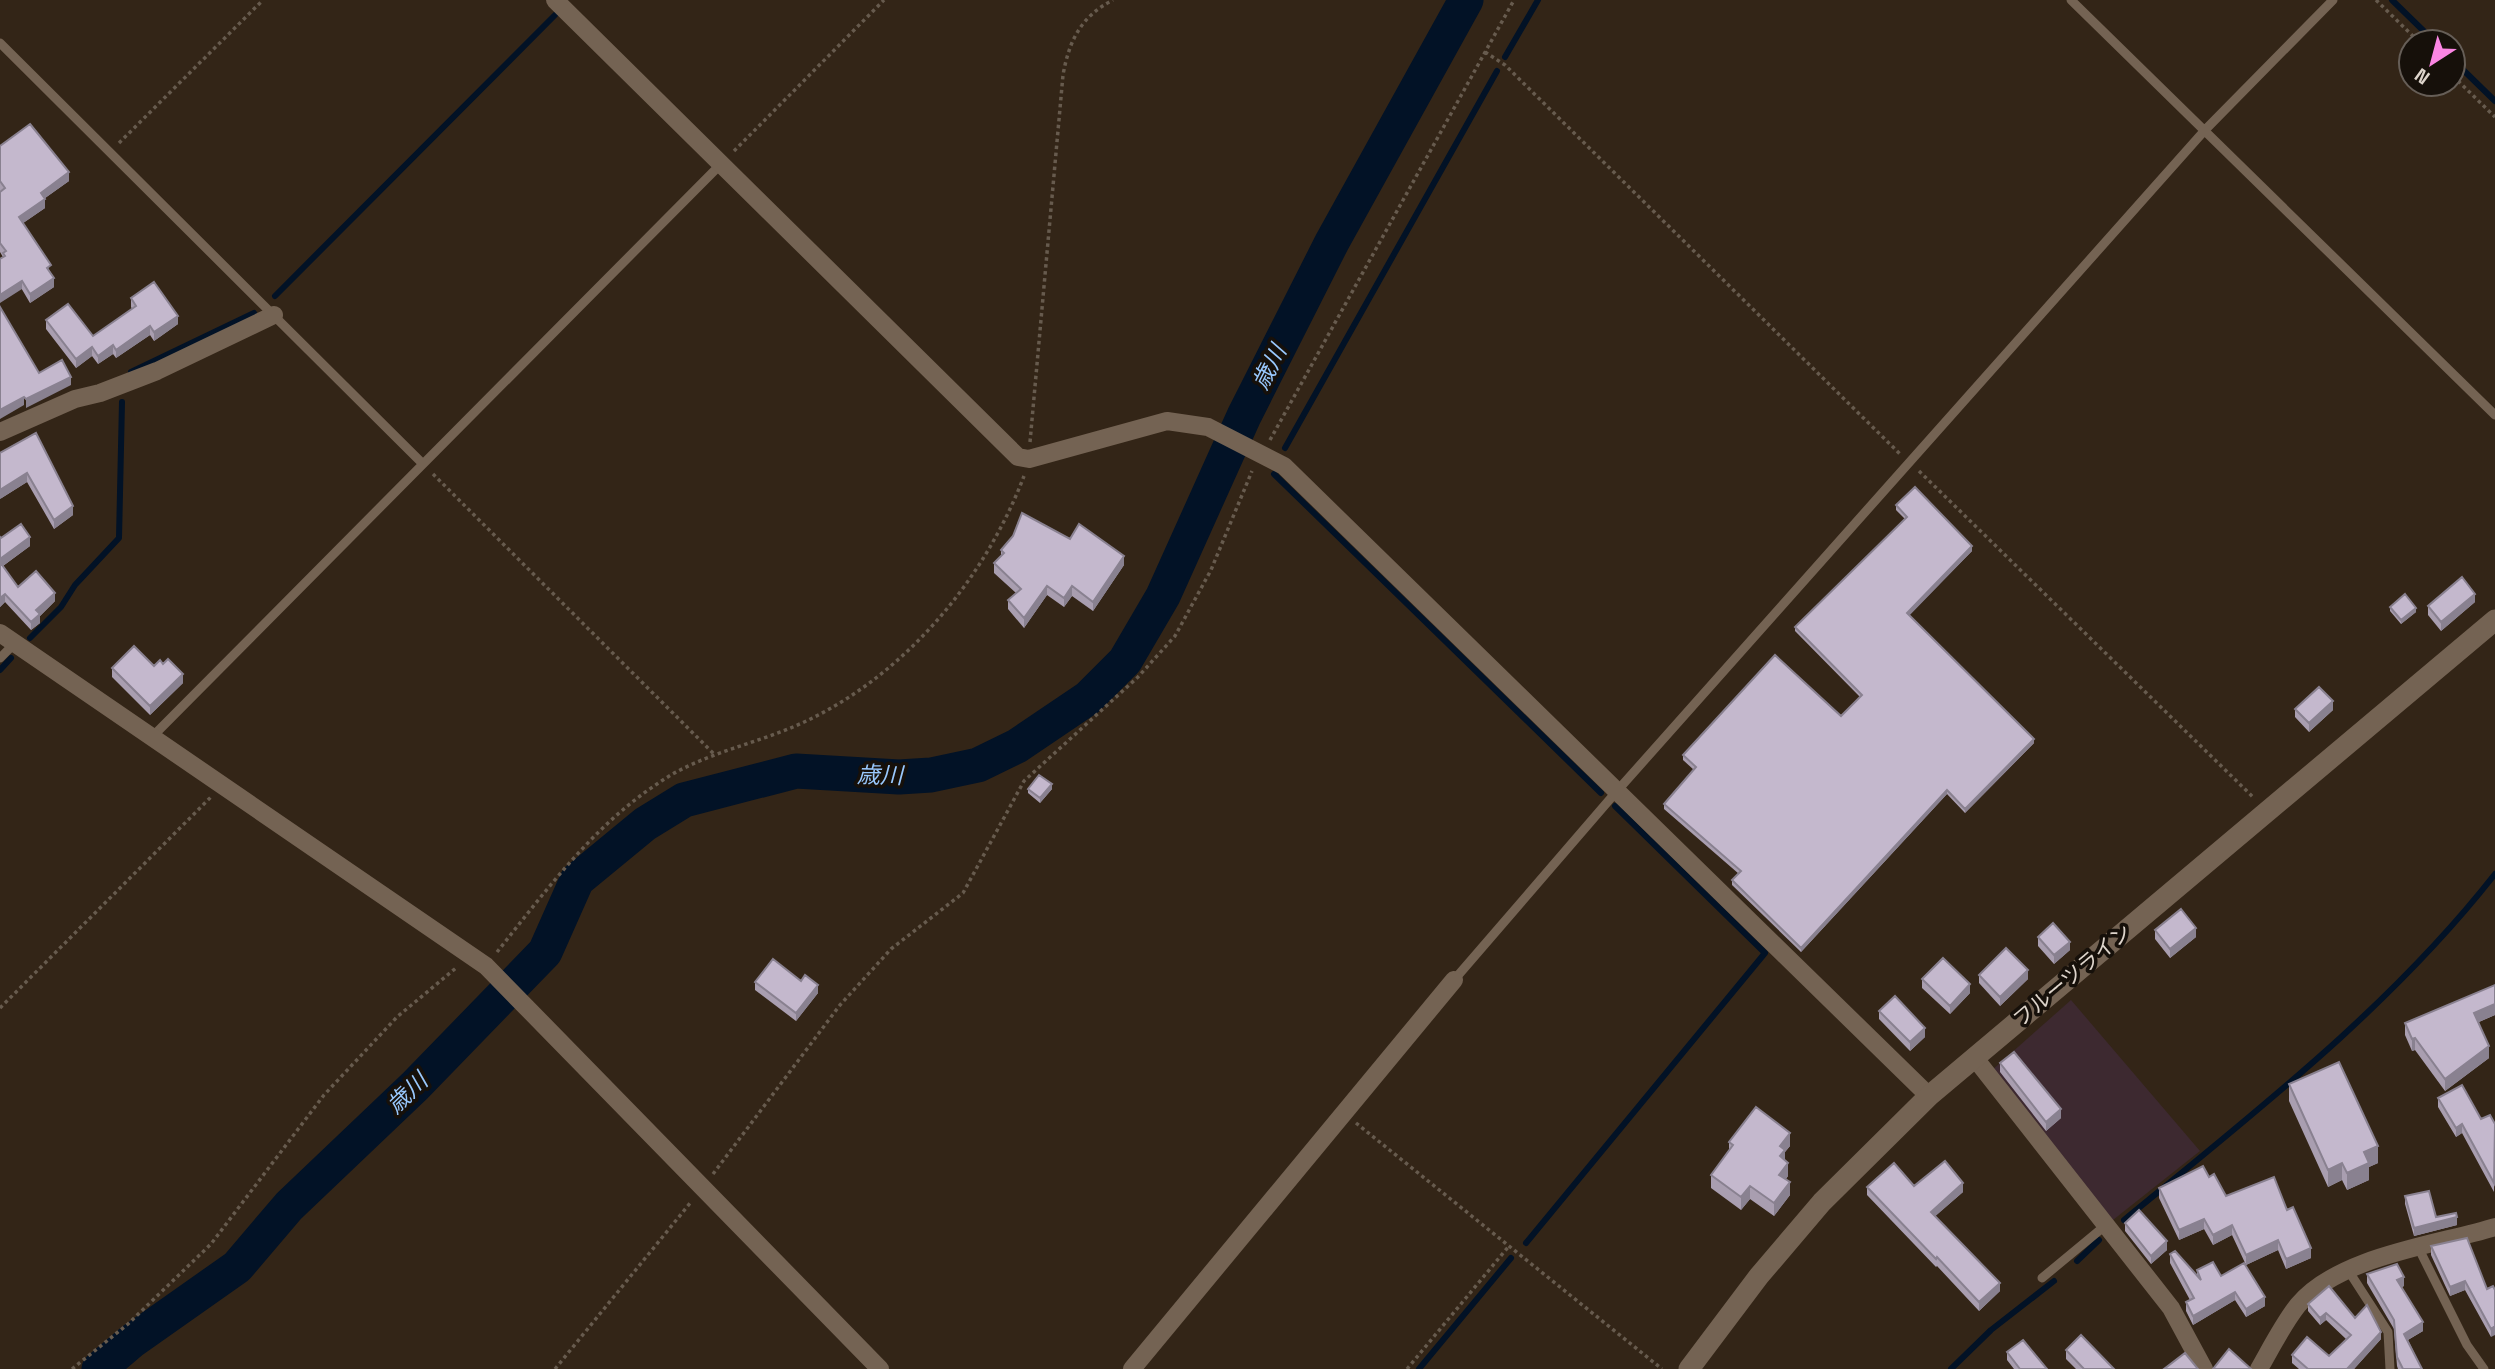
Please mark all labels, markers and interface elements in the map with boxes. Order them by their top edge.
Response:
north arrow [2397,28,2467,98]
text: N [2410,62,2435,90]
water label: 歳川 [1245,337,1294,394]
water label: 歳川 [857,760,906,790]
street label: フルーツライン [2007,918,2137,1032]
water label: 歳川 [380,1064,436,1120]

